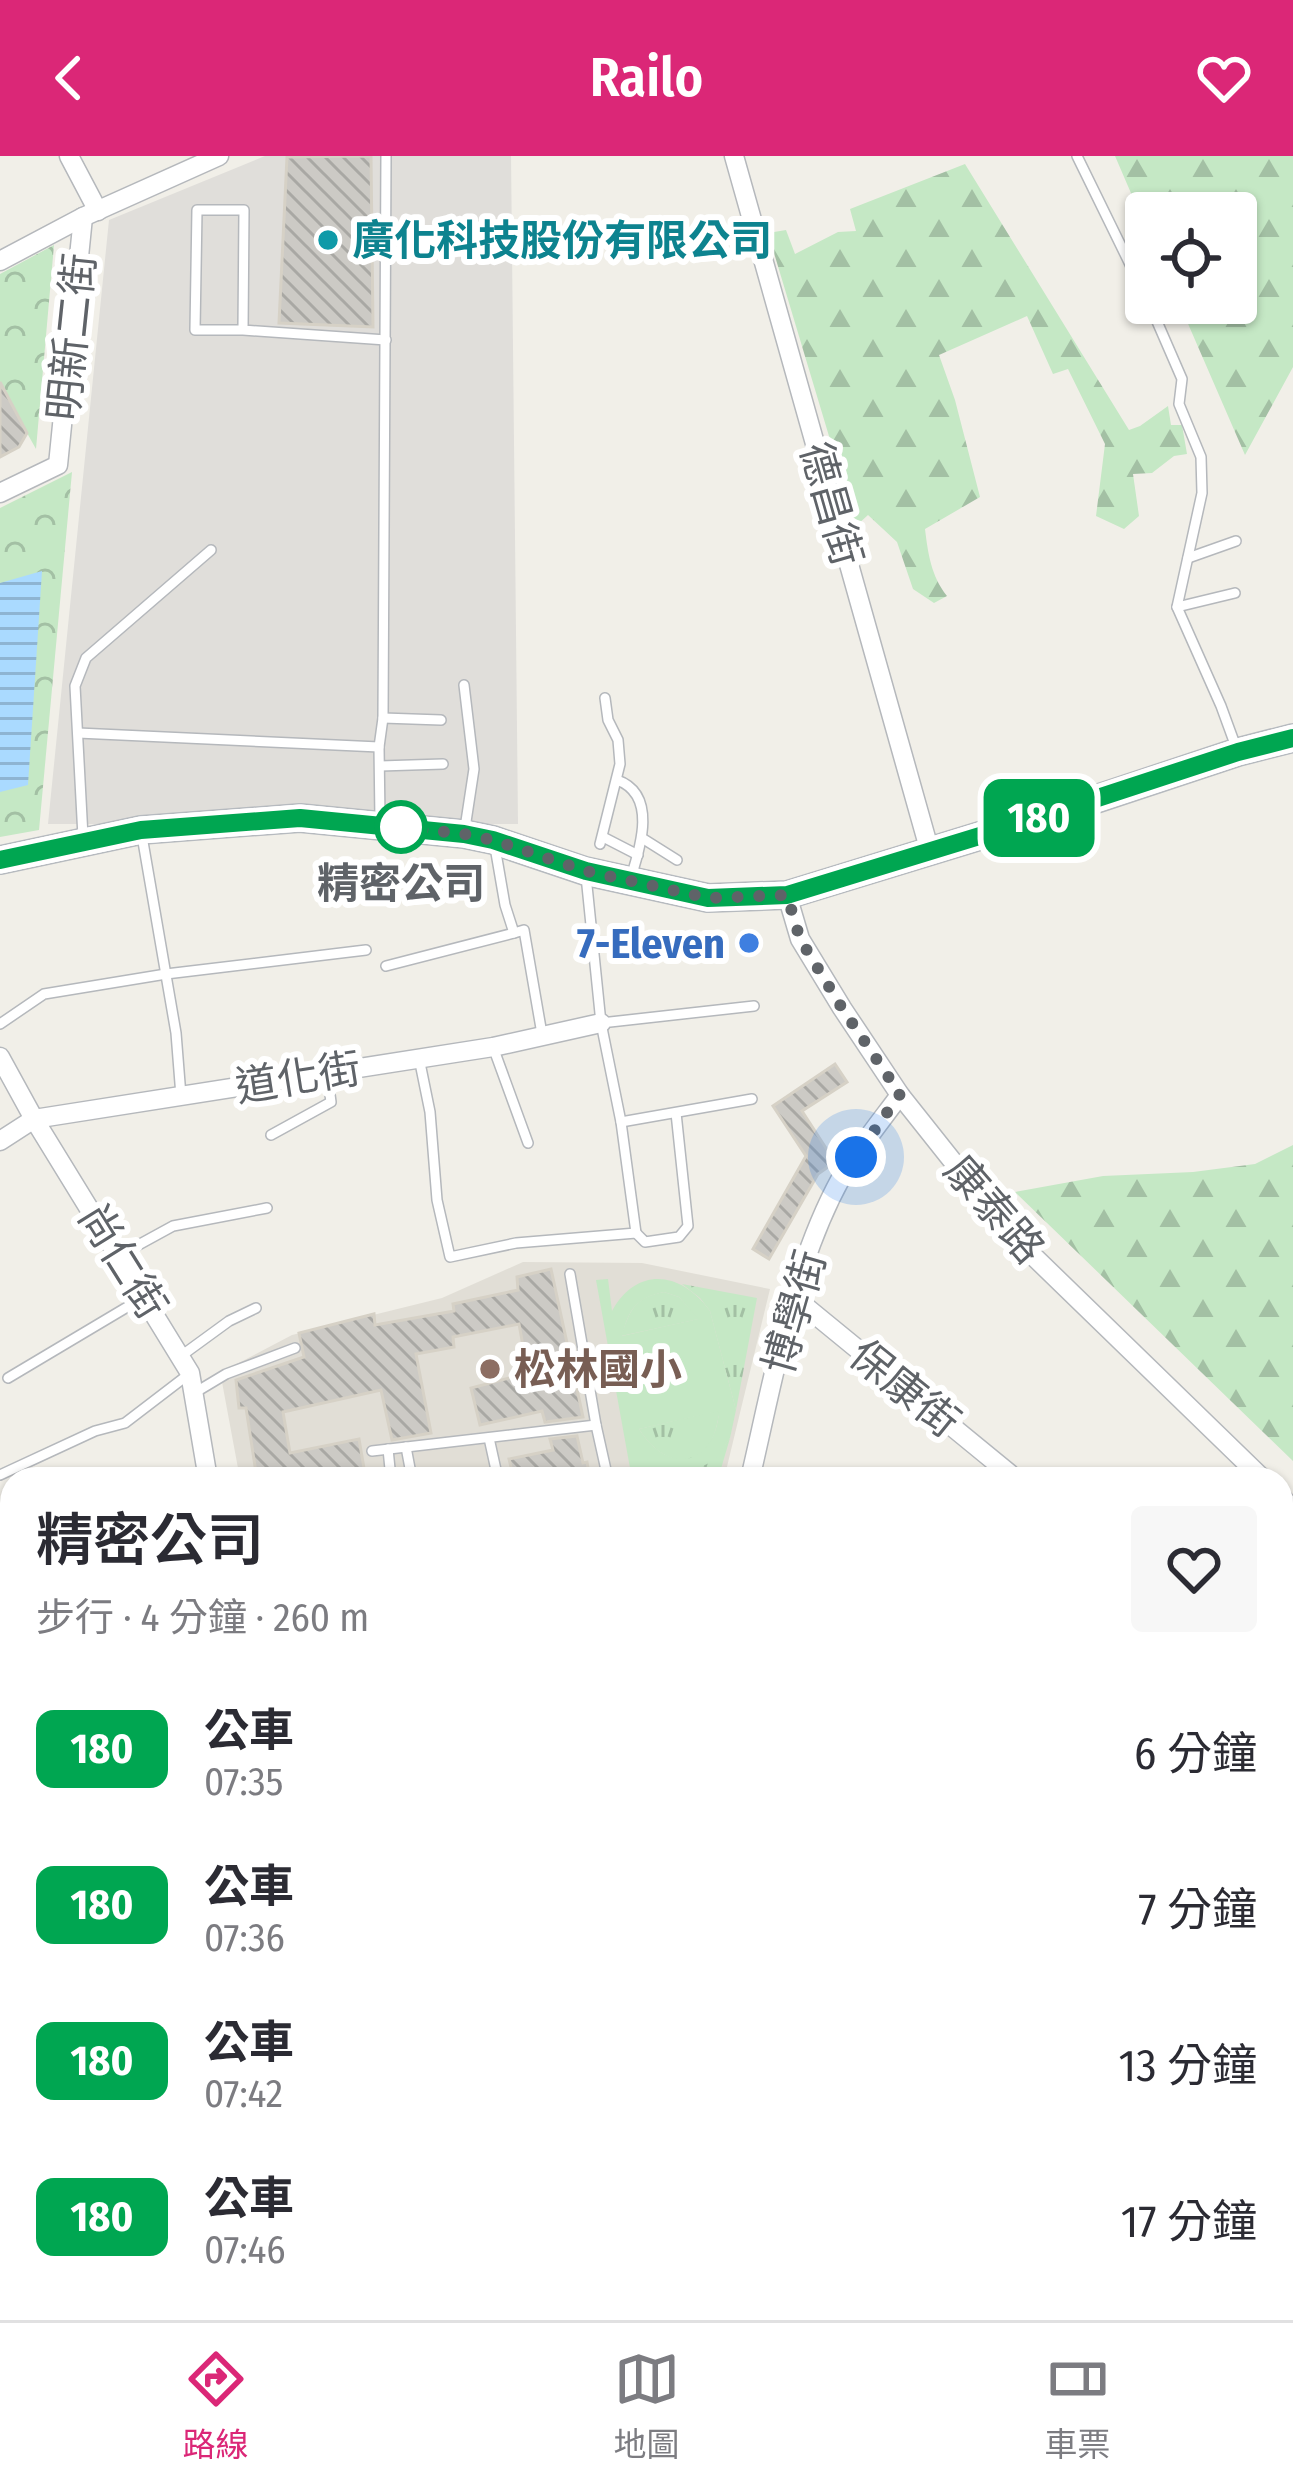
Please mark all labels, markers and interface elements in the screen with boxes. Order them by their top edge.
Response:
icon: back [36,45,102,111]
icon: heart [1191,45,1257,111]
text: Railo [590,46,703,110]
map controls [1125,192,1257,324]
button: locate [1125,192,1257,324]
place label: 廣化科技股份有限公司 [352,216,772,266]
marker: 廣化科技股份有限公司 [315,227,341,253]
street label: 明新二街 [38,251,106,423]
street label: 德昌街 [790,437,872,572]
line badge: 180 [970,779,1108,857]
text: 180 [1008,793,1070,843]
marker: 精密公司 [376,802,426,852]
place label: 精密公司 [317,859,485,909]
place label: 7-Eleven [577,919,725,969]
marker: 7-Eleven [736,930,762,956]
street label: 道化街 [232,1043,364,1113]
your location [826,1127,886,1187]
street label: 康泰路 [934,1146,1054,1274]
street label: 尚仁街 [68,1195,177,1328]
street label: 博學街 [754,1245,836,1380]
street label: 保康街 [840,1330,969,1448]
place label: 松林國小 [514,1345,682,1395]
marker: 松林國小 [477,1356,503,1382]
button: heart [1131,1506,1257,1632]
text: 精密公司 [36,1507,264,1575]
text: 步行 · 4 分鐘 · 260 m [36,1595,369,1641]
text: 公車 [204,1704,294,1758]
text: 180 [71,1724,133,1774]
text: 6 分鐘 [1134,1727,1257,1781]
text: 07:35 [204,1759,284,1805]
text: 公車 [204,1860,294,1914]
text: 180 [71,1880,133,1930]
text: 7 分鐘 [1138,1883,1257,1937]
text: 07:36 [204,1915,285,1961]
text: 公車 [204,2016,294,2070]
text: 180 [71,2036,133,2086]
text: 13 分鐘 [1119,2039,1257,2093]
text: 07:42 [204,2071,283,2117]
text: 公車 [204,2172,294,2226]
text: 180 [71,2192,133,2242]
text: 17 分鐘 [1121,2195,1257,2249]
text: 07:46 [204,2227,286,2273]
tab: 路線 [183,2346,249,2466]
tab: 地圖 [614,2346,680,2466]
tab: 車票 [1045,2346,1111,2466]

